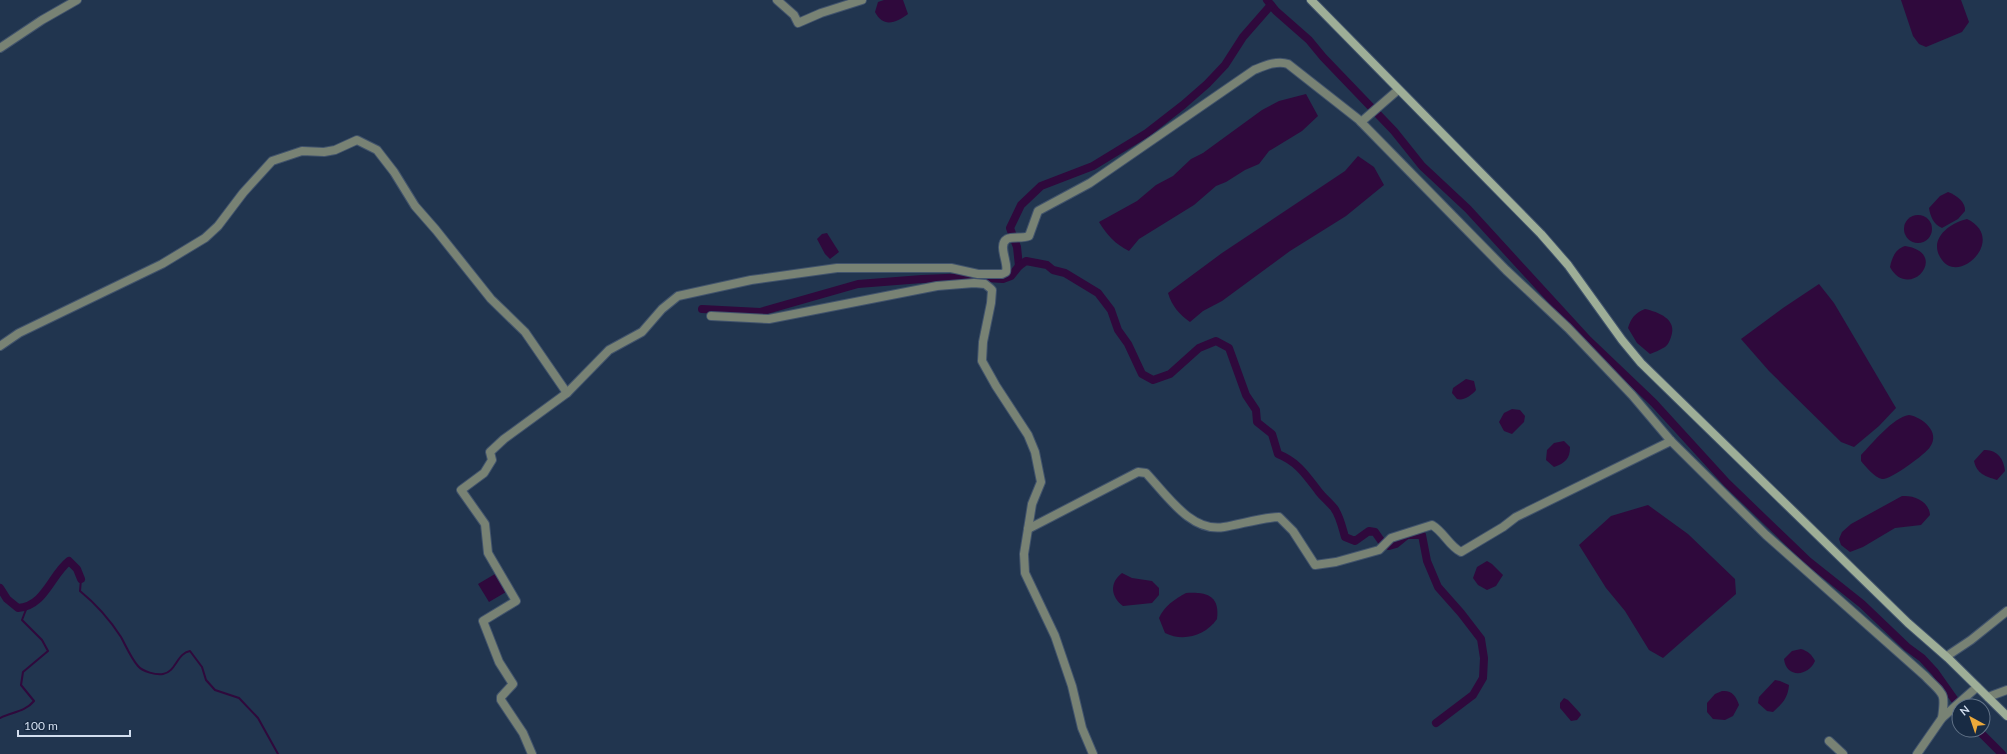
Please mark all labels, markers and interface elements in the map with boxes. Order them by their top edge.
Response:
north arrow [1951,698,1991,738]
text: N [1957,702,1972,718]
scale bar [18,712,130,738]
text: 100 m [24,718,58,733]

